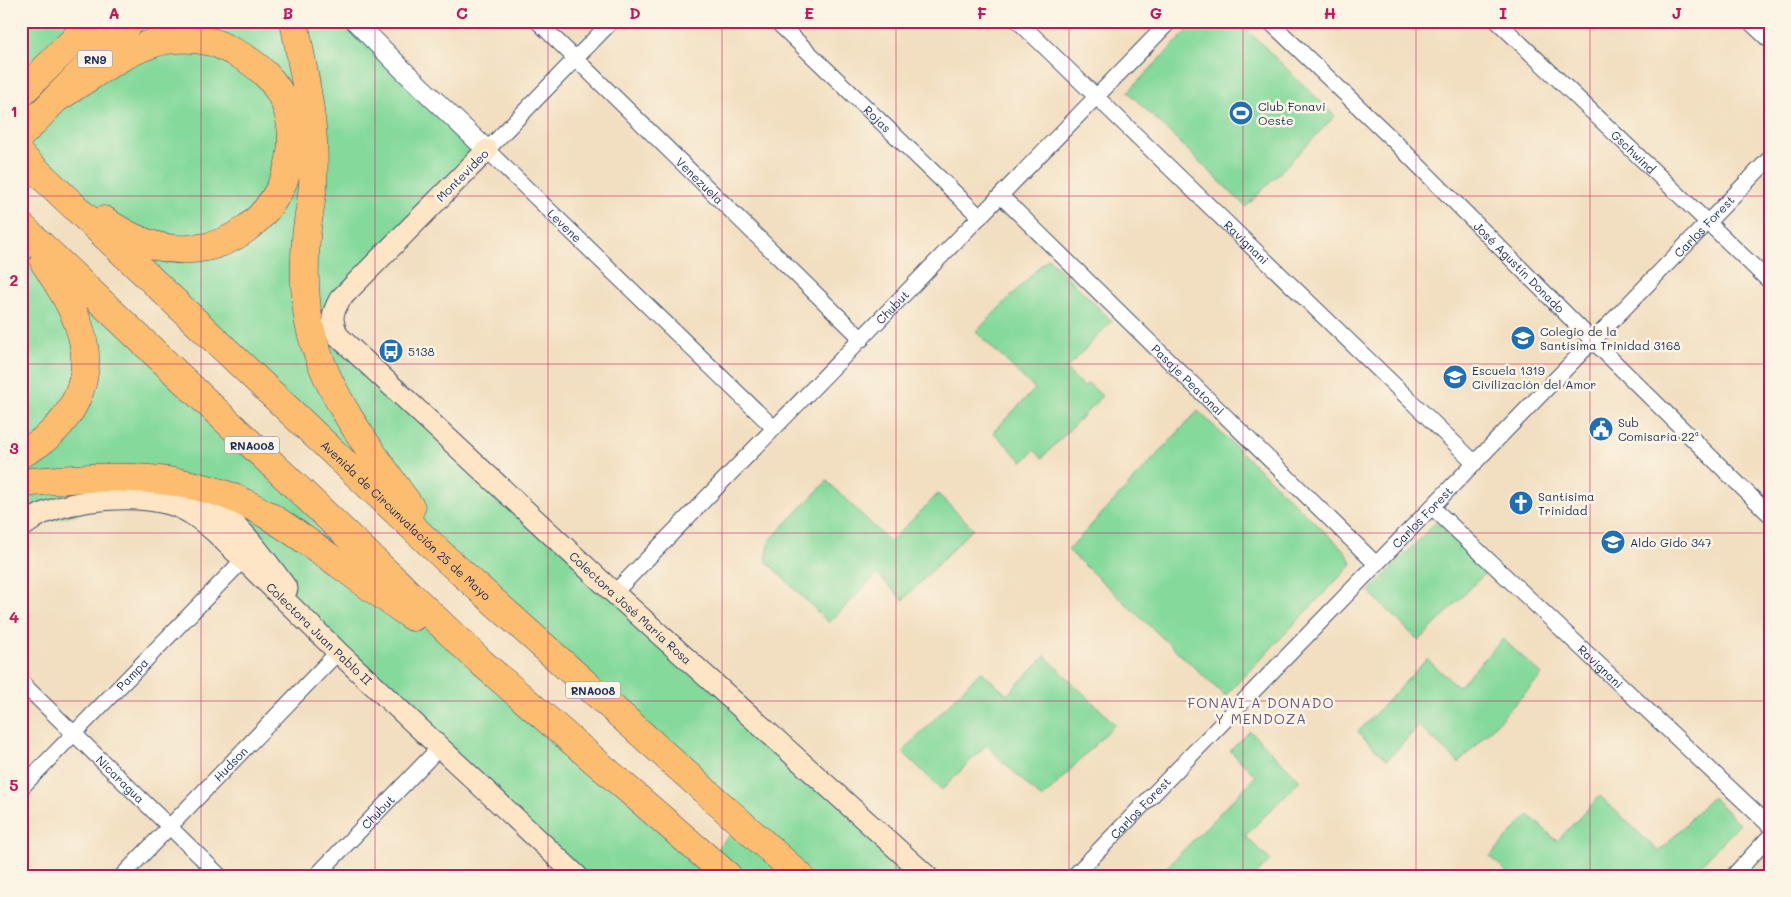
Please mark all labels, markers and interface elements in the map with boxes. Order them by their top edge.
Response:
text: A [108,2,120,23]
text: B [283,2,293,23]
text: C [456,2,468,23]
text: D [629,2,641,23]
text: E [804,2,814,23]
text: F [977,2,987,23]
text: G [1150,2,1162,23]
text: H [1324,2,1336,23]
text: I [1499,2,1507,23]
text: J [1672,2,1682,23]
road number: RN9 [78,51,112,68]
place label: Club Fonavi Oeste [1258,98,1326,128]
text: 1 [10,100,18,121]
sports icon: Club Fonavi Oeste [1228,100,1254,126]
street label: Rojas [861,102,895,136]
street label: Gschwind [1608,127,1660,177]
street label: Montevideo [432,145,492,205]
street label: Venezuela [673,154,727,207]
street label: Carlos Forest [1670,192,1738,261]
street label: Levene [544,205,585,246]
street label: Ravignani [1221,217,1273,268]
street label: José Agustín Donado [1471,218,1568,316]
text: 2 [10,269,19,290]
street label: Chubut [872,286,912,327]
place label: Colegio de la Santísima Trinidad 3168 [1540,323,1680,353]
school or university icon: Colegio de la Santísima Trinidad 3168 [1510,325,1536,351]
bus stop icon: 5138 [378,338,404,364]
street label: Pasaje Peatonal [1148,340,1228,419]
place label: 5138 [408,343,435,359]
place label: Escuela 1319 Civilización del Amor [1472,362,1596,392]
school or university icon: Escuela 1319 Civilización del Amor [1442,364,1468,390]
place label: Sub Comisaría 22ª [1618,414,1699,444]
public building icon: Sub Comisaría 22ª [1588,416,1614,442]
road number: RNA008 [224,436,280,454]
text: 3 [9,437,19,458]
street label: Avenida de Circunvalación 25 de Mayo [318,437,495,604]
street label: Carlos Forest [1388,483,1456,551]
place label: Santísima Trinidad [1538,488,1594,518]
church icon: Santísima Trinidad [1508,490,1534,516]
school or university icon: Aldo Gido 347 [1600,529,1626,555]
place label: Aldo Gido 347 [1630,534,1712,550]
street label: Colectora José María Rosa [566,548,695,668]
street label: Colectora Juan Pablo II [263,579,376,688]
text: 4 [9,606,19,627]
street label: Ravignani [1575,641,1627,692]
street label: Pampa [112,654,151,694]
road number: RNA008 [566,682,620,698]
district label: FONAVI A DONADO Y MENDOZA [1187,693,1335,728]
street label: Hudson [210,743,251,785]
street label: Nicaragua [93,752,148,806]
street label: Carlos Forest [1106,773,1174,842]
text: 5 [9,774,19,795]
street label: Chubut [358,791,398,832]

